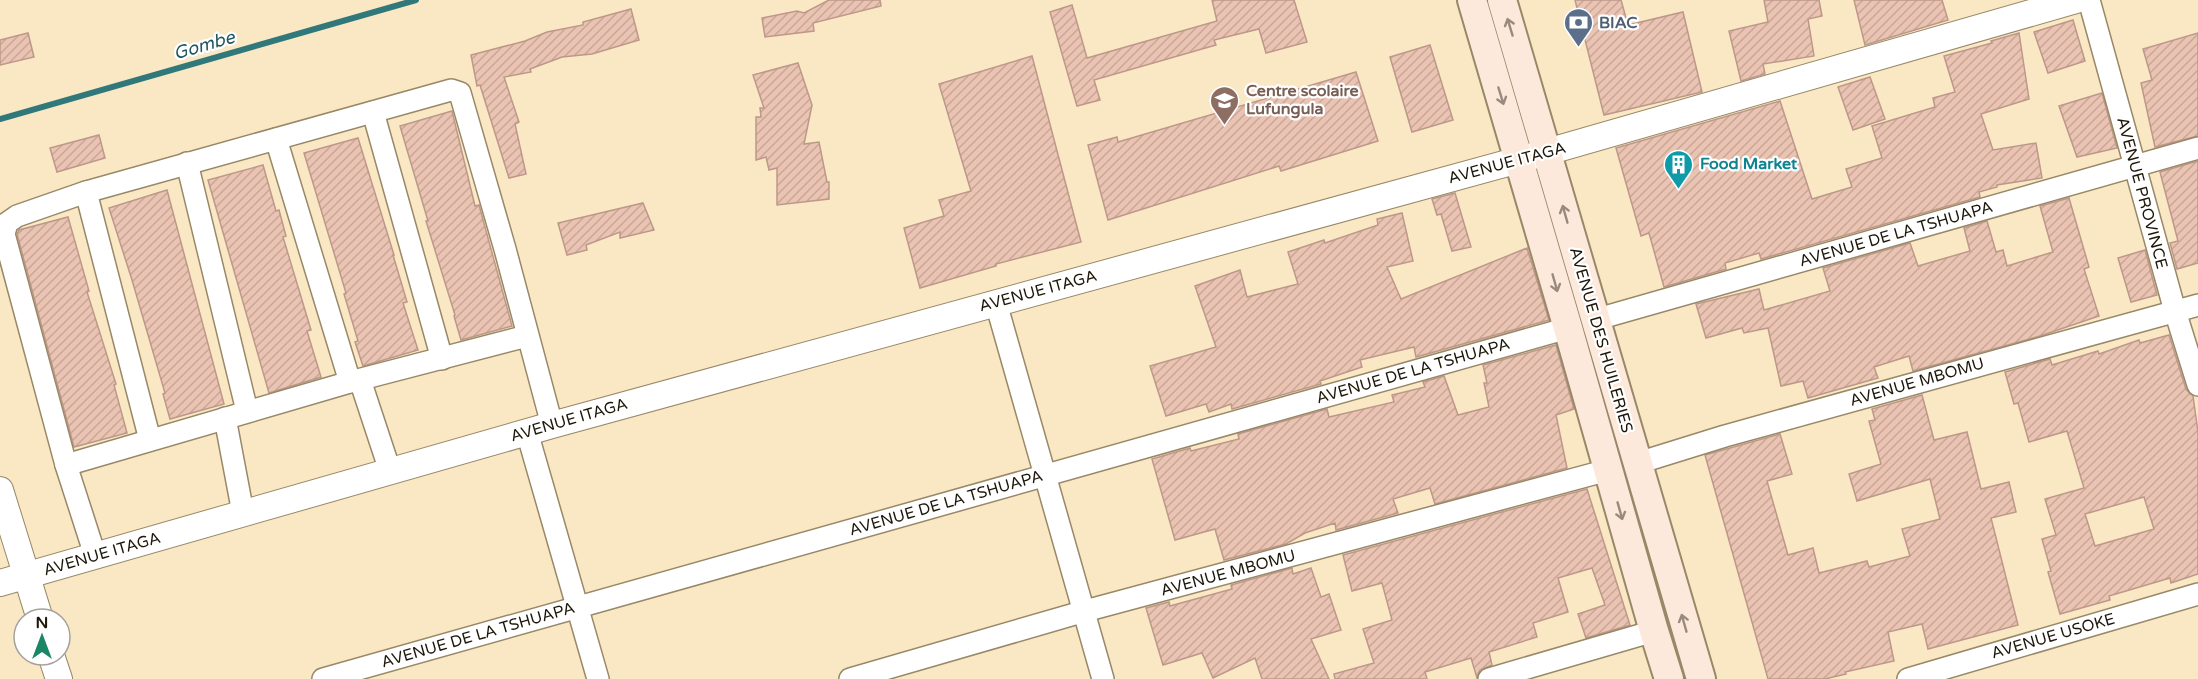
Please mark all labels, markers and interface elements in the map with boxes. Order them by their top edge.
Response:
bank icon: BIAC [1562,7,1594,49]
place label: BIAC [1599,13,1637,33]
one-way arrow [1504,18,1515,37]
water label: Gombe [171,26,238,64]
place label: Centre scolaire Lufungula [1246,81,1358,119]
school or university icon: Centre scolaire Lufungula [1209,84,1241,126]
one-way arrow [1496,86,1507,105]
street label: AVENUE PROVINCE [2112,115,2172,271]
street label: AVENUE ITAGA [1446,138,1568,188]
building icon: Food Market [1663,148,1695,190]
place label: Food Market [1700,154,1798,174]
street label: AVENUE DE LA TSHUAPA [1797,197,1995,271]
one-way arrow [1558,205,1570,224]
street label: AVENUE DES HUILERIES [1565,245,1637,435]
street label: AVENUE ITAGA [977,266,1099,316]
one-way arrow [1550,274,1561,293]
street label: AVENUE DE LA TSHUAPA [1314,334,1512,408]
street label: AVENUE MBOMU [1847,353,1987,411]
street label: AVENUE ITAGA [508,394,630,446]
street label: AVENUE DE LA TSHUAPA [847,466,1045,540]
one-way arrow [1615,502,1626,521]
street label: AVENUE ITAGA [41,528,163,580]
street label: AVENUE MBOMU [1158,545,1298,601]
street label: AVENUE DE LA TSHUAPA [379,598,577,672]
north arrow [12,607,72,667]
street label: AVENUE USOKE [1989,609,2117,663]
text: N [36,613,48,633]
one-way arrow [1678,614,1689,633]

